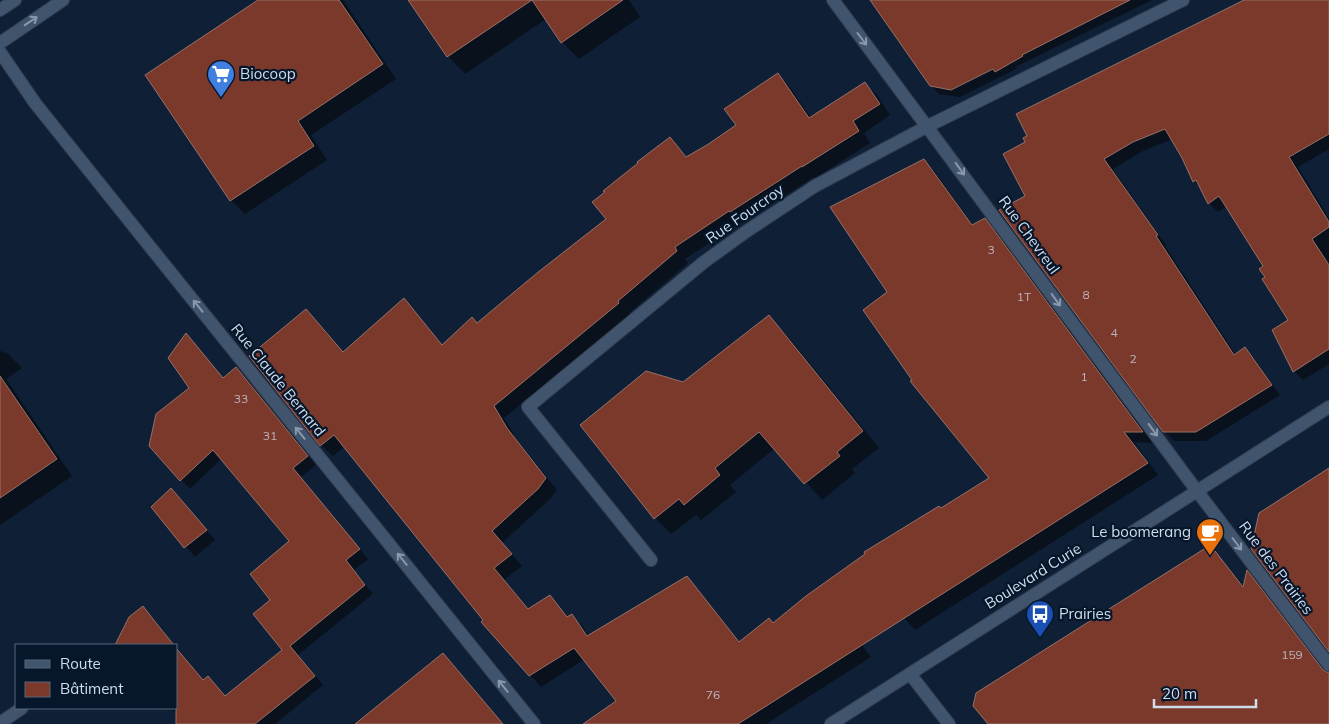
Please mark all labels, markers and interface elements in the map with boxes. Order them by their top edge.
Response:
one-way arrow [24,16,38,26]
one-way arrow [857,32,868,45]
supermarket icon: Biocoop [206,59,236,98]
place label: Biocoop [240,64,296,83]
one-way arrow [955,162,965,176]
street label: Rue Fourcroy [702,180,787,247]
street label: Rue Chevreul [995,192,1064,277]
house number: 3 [987,242,995,257]
house number: 8 [1082,287,1090,302]
house number: 1T [1017,289,1032,304]
one-way arrow [1051,293,1062,306]
one-way arrow [192,300,203,313]
street label: Rue Claude Bernard [227,319,330,440]
house number: 4 [1110,325,1118,340]
house number: 2 [1129,351,1137,366]
house number: 1 [1080,369,1088,384]
house number: 33 [234,391,248,406]
one-way arrow [1148,423,1158,437]
one-way arrow [294,427,305,440]
house number: 31 [263,428,277,443]
cafe icon: Le boomerang [1195,517,1225,556]
street label: Rue des Prairies [1235,517,1318,618]
place label: Le boomerang [1091,522,1191,541]
one-way arrow [1232,537,1243,550]
street label: Boulevard Curie [981,538,1084,613]
one-way arrow [396,553,407,566]
bus stop icon: Prairies [1025,599,1055,638]
place label: Prairies [1059,604,1111,623]
legend [15,644,178,709]
house number: 159 [1281,647,1303,662]
text: Route [60,654,101,673]
scale bar [1154,676,1256,708]
text: Bâtiment [60,679,123,698]
one-way arrow [498,680,509,693]
text: 20 m [1162,684,1197,703]
house number: 76 [706,687,720,702]

